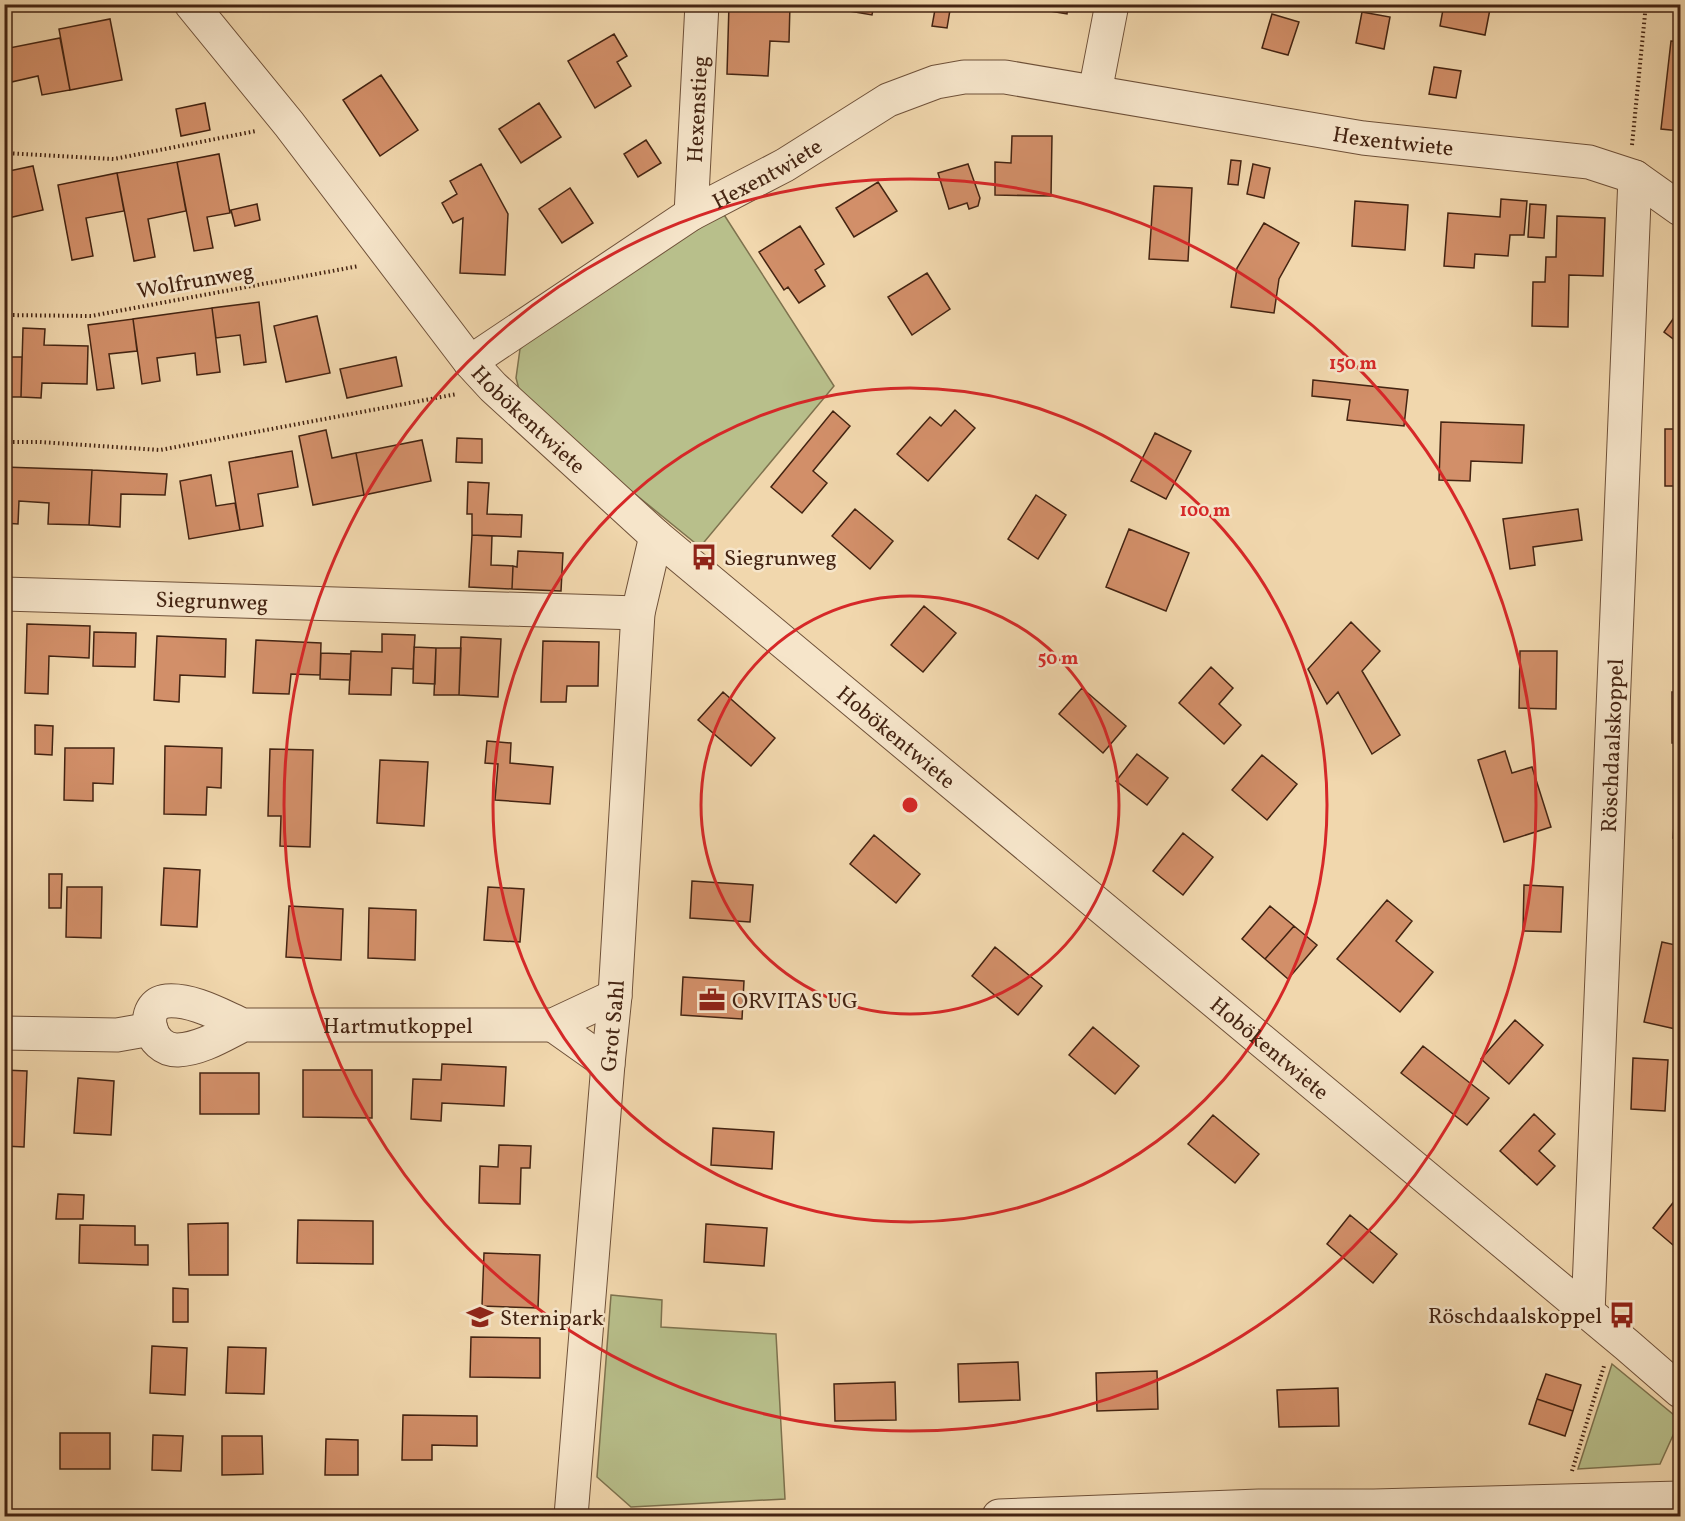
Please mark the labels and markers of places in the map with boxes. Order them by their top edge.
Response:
bus stop icon: Siegrunweg [689,542,719,572]
place label: Siegrunweg [724,544,837,575]
centre of rings [900,795,920,815]
office icon: ORVITAS UG [697,985,727,1015]
place label: ORVITAS UG [732,987,858,1018]
bus stop icon: Röschdaalskoppel [1607,1300,1637,1330]
school or university icon: Sternipark [465,1302,495,1332]
place label: Röschdaalskoppel [1428,1302,1602,1333]
place label: Sternipark [500,1304,604,1335]

